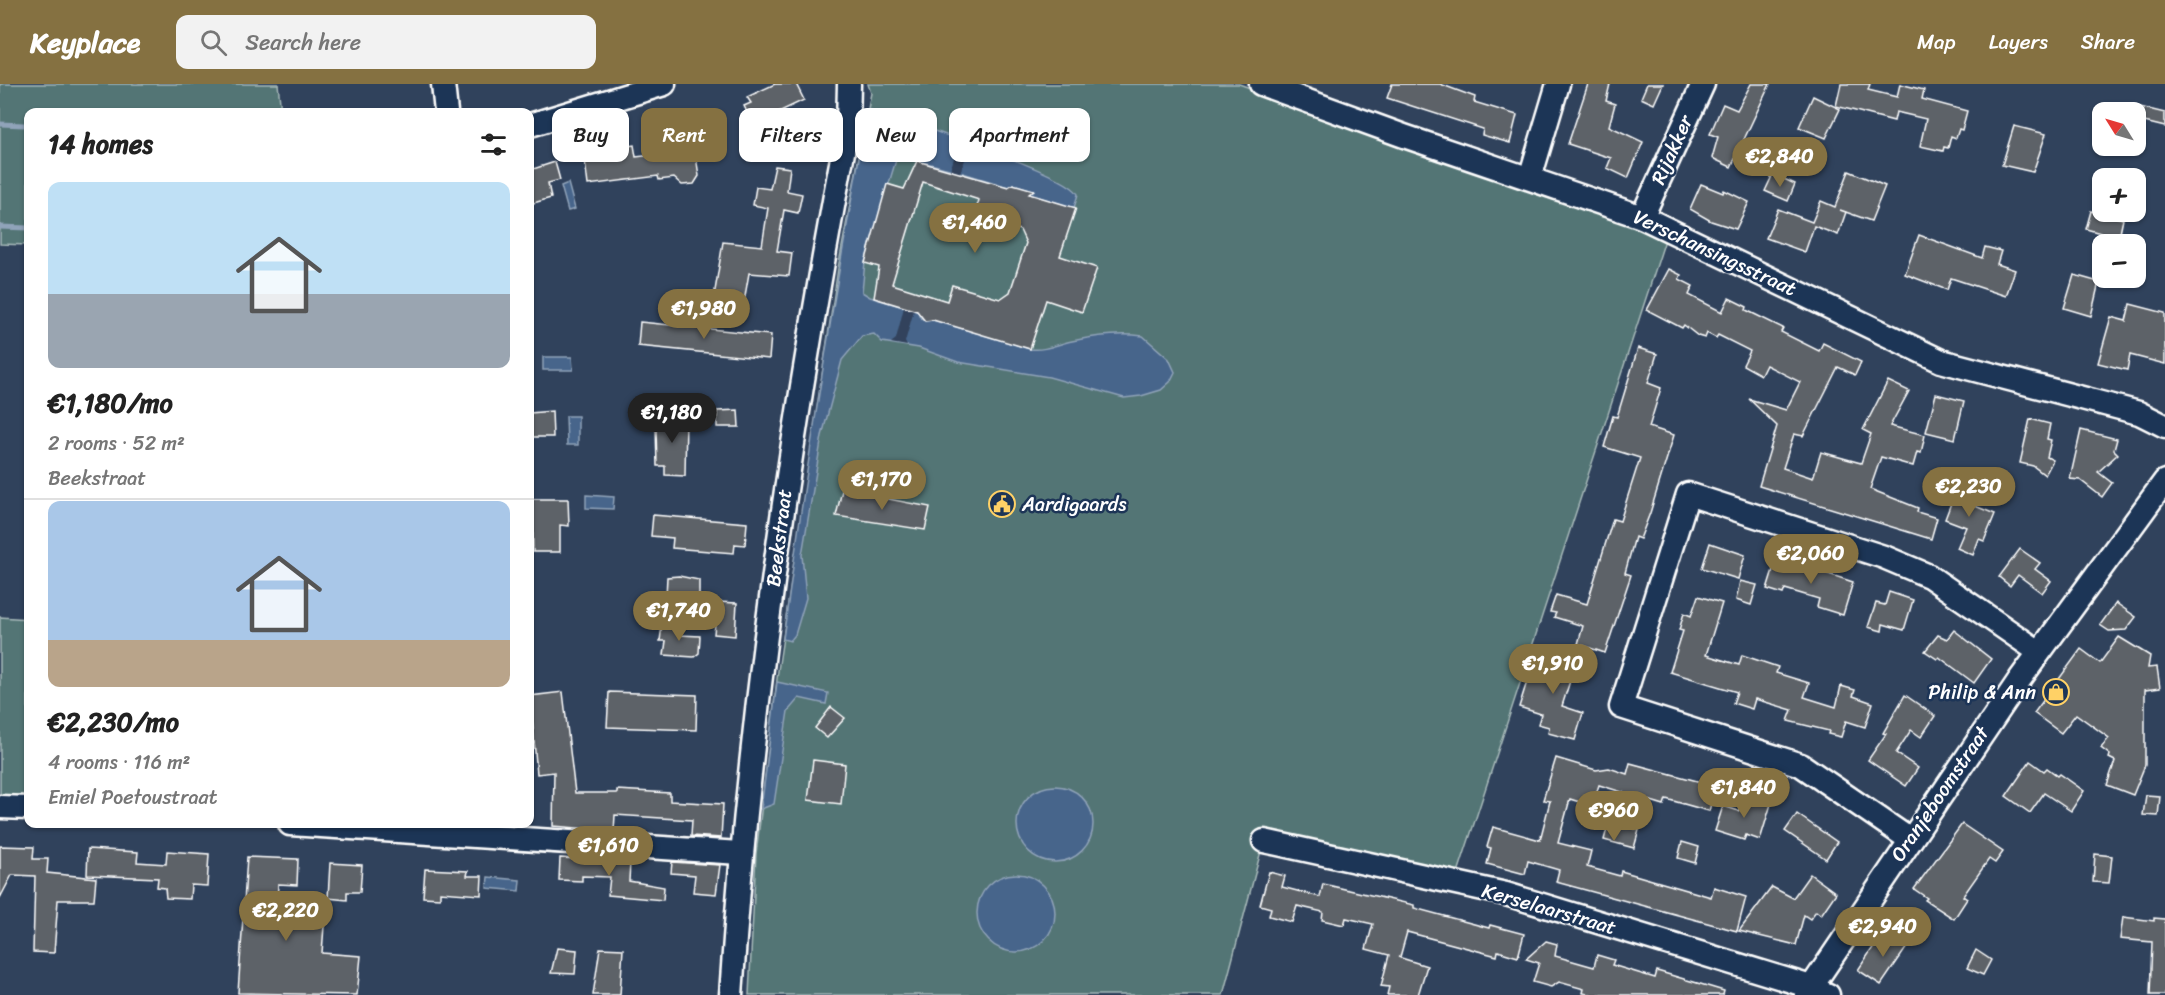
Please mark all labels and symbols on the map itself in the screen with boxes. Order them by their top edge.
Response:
north arrow [2092,102,2146,156]
street label: Rijakker [1641,108,1704,191]
pin: €2,840 [1731,137,1829,188]
street label: Verschansingsstraat [1627,200,1803,306]
pin: €1,460 [926,203,1024,254]
pin: €1,980 [655,289,753,340]
pin: €1,180 [623,393,721,444]
pin: €1,170 [833,460,931,511]
pin: €2,230 [1920,467,2018,518]
street label: Beekstraat [756,487,802,589]
place label: Aardigaards [1021,487,1127,522]
public building icon: Aardigaards [987,489,1017,519]
pin: €2,060 [1762,534,1860,585]
pin: €1,740 [630,591,728,642]
pin: €1,910 [1504,644,1602,695]
place label: Philip & Ann [1928,675,2036,710]
shop icon: Philip & Ann [2041,677,2071,707]
street label: Oranjeboomstraat [1881,718,1999,869]
pin: €1,840 [1695,768,1793,819]
pin: €960 [1578,791,1650,842]
pin: €1,610 [560,826,658,877]
street label: Kerselaarstraat [1478,873,1621,945]
pin: €2,220 [237,891,335,942]
pin: €2,940 [1834,907,1932,958]

